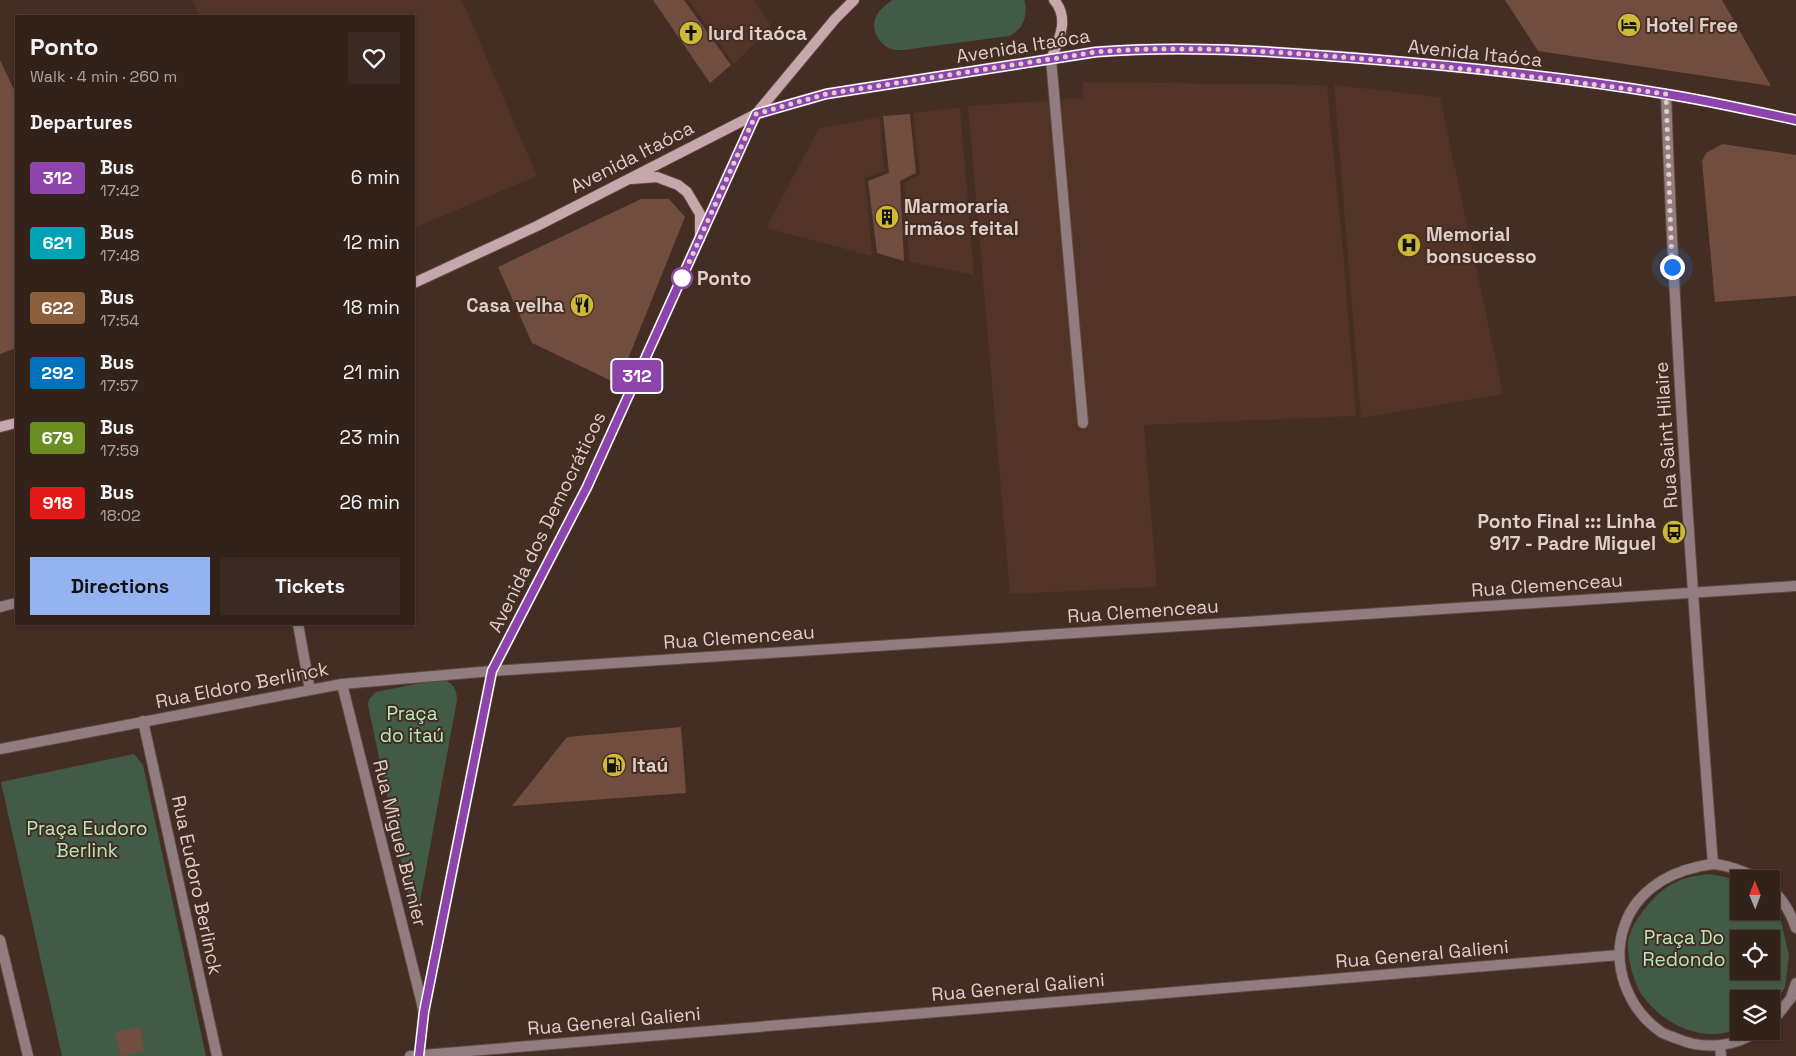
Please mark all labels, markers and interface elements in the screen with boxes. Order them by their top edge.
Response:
hotel icon: Hotel Free [1616,12,1642,38]
place label: Hotel Free [1646,13,1738,38]
church icon: Iurd itaóca [678,20,704,46]
place label: Iurd itaóca [708,21,807,46]
street label: Avenida Itaóca [954,23,1092,69]
text: Ponto [30,31,99,62]
button: heart [348,32,400,84]
street label: Avenida Itaóca [1407,34,1544,72]
text: Walk · 4 min · 260 m [30,66,177,87]
text: Departures [30,110,133,135]
street label: Avenida Itaóca [566,115,698,199]
text: Bus [100,155,134,180]
text: 6 min [351,165,400,190]
text: 312 [43,166,72,189]
text: 17:42 [100,180,139,201]
place label: Marmoraria irmãos feital [904,194,1019,241]
building icon: Marmoraria irmãos feital [874,204,900,230]
text: Bus [100,220,134,245]
place label: Memorial bonsucesso [1426,222,1537,269]
text: 12 min [343,230,400,255]
text: 621 [43,231,72,254]
hospital icon: Memorial bonsucesso [1396,232,1422,258]
text: 17:48 [100,245,140,266]
your location [1660,255,1685,280]
place label: Ponto [697,266,751,291]
marker: Ponto [671,267,693,289]
text: Bus [100,285,134,310]
restaurant icon: Casa velha [569,292,595,318]
place label: Casa velha [466,293,564,318]
text: 18 min [343,295,400,320]
text: 622 [41,296,74,319]
text: 17:54 [100,310,139,331]
text: Bus [100,350,134,375]
text: 21 min [343,360,400,385]
line badge: 312 [608,360,666,392]
text: 292 [41,361,74,384]
street label: Rua Saint Hilaire [1648,361,1684,509]
text: 312 [622,364,652,387]
text: 17:57 [100,375,138,396]
street label: Avenida dos Democráticos [483,407,611,637]
text: Bus [100,415,134,440]
text: 23 min [340,425,400,450]
text: 679 [42,426,73,449]
text: 17:59 [100,440,139,461]
text: Bus [100,480,134,505]
text: 26 min [339,490,400,515]
text: 918 [42,491,73,514]
text: 18:02 [100,505,141,526]
place label: Ponto Final ::: Linha 917 - Padre Miguel [1478,509,1656,556]
bus stop icon: Ponto Final ::: Linha 917 - Padre Miguel [1661,519,1687,545]
button: Directions [30,557,210,615]
button: Tickets [220,557,400,615]
street label: Rua Clemenceau [1470,567,1624,603]
street label: Rua Clemenceau [1066,593,1220,629]
street label: Rua Clemenceau [662,619,816,655]
street label: Rua Eldoro Berlinck [153,656,331,714]
park label: Praça do itaú [380,701,444,748]
fuel station icon: Itaú [601,752,627,778]
place label: Itaú [632,753,668,778]
street label: Rua Miguel Burnier [367,757,433,929]
street label: Rua Eudoro Berlinck [166,793,228,977]
park label: Praça Eudoro Berlink [27,816,147,863]
north arrow [1730,870,1780,920]
map controls [1730,870,1780,1040]
park label: Praça Do Redondo [1643,925,1725,972]
button: locate [1730,930,1780,980]
street label: Rua General Galieni [1334,934,1510,974]
street label: Rua General Galieni [930,967,1106,1007]
button: layers [1730,990,1780,1040]
street label: Rua General Galieni [526,1001,702,1041]

